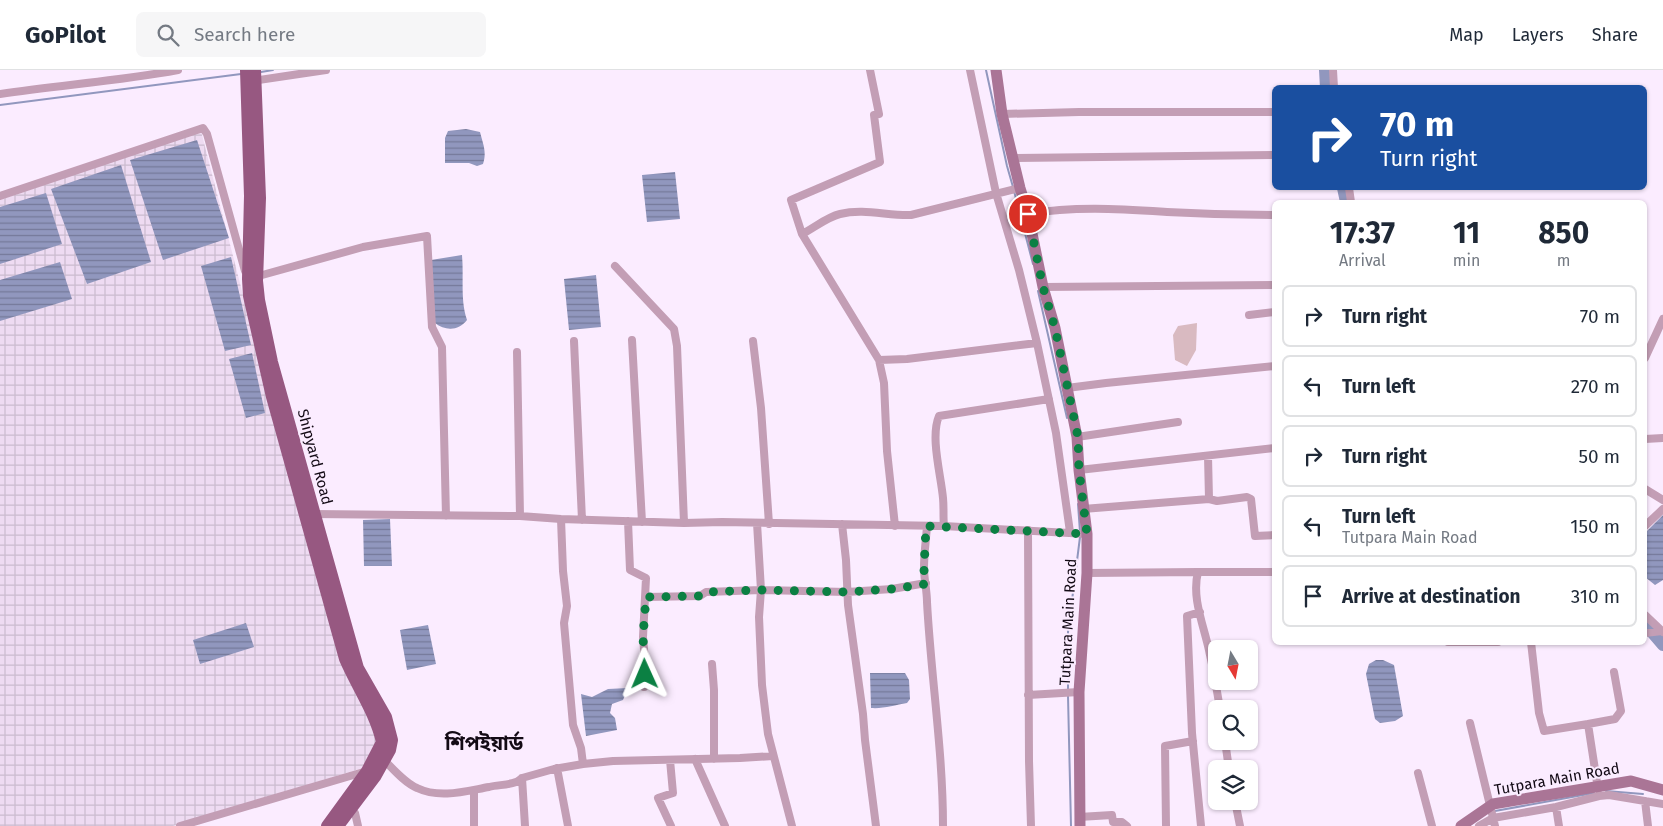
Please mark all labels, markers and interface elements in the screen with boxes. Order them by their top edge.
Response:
search box [136,12,486,57]
text: GoPilot [25,21,106,49]
icon: search [154,21,182,49]
text: Search here [194,23,295,46]
text: Map [1449,24,1484,46]
text: Layers [1512,24,1564,46]
text: Share [1592,24,1638,46]
text: 70 m [1380,103,1454,145]
icon: right [1297,105,1362,170]
text: Turn right [1380,145,1477,172]
pin [1007,193,1049,235]
icon: arrive [1014,200,1042,228]
text: 17:37 [1330,215,1395,251]
text: 11 [1453,215,1480,251]
text: 850 [1538,215,1589,251]
text: Arrival [1339,251,1386,270]
text: min [1453,251,1480,270]
text: m [1557,251,1571,270]
icon: right [1299,302,1327,330]
text: Turn right [1342,305,1427,328]
text: 70 m [1580,305,1620,328]
icon: left [1299,372,1327,400]
text: Turn left [1342,375,1416,398]
text: 270 m [1571,375,1620,398]
street label: Shipyard Road [294,407,336,507]
icon: right [1299,442,1327,470]
text: Turn right [1342,445,1427,468]
text: 50 m [1579,445,1620,468]
text: Turn left [1342,505,1416,528]
icon: left [1299,512,1327,540]
text: 150 m [1570,515,1620,538]
text: Tutpara Main Road [1342,528,1478,547]
street label: Tutpara Main Road [1056,558,1080,686]
icon: arrive [1299,582,1327,610]
text: Arrive at destination [1342,585,1521,608]
text: 310 m [1571,585,1620,608]
north arrow [1208,640,1258,690]
map controls [1208,640,1258,810]
position arrow [618,647,670,699]
button: search [1208,700,1258,750]
district label: শিপইয়ার্ড [444,731,524,755]
street label: Tutpara Main Road [1493,759,1621,799]
button: layers [1208,760,1258,810]

